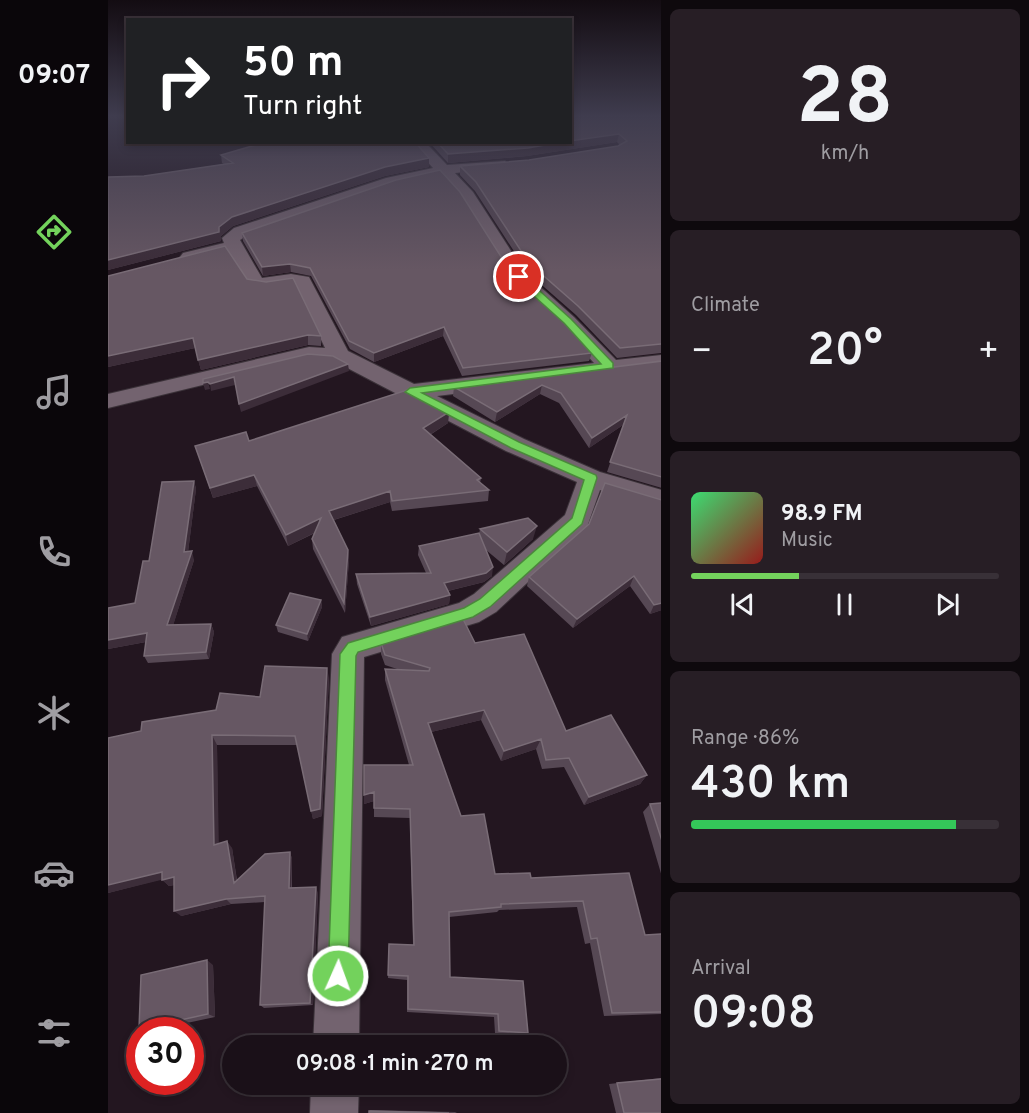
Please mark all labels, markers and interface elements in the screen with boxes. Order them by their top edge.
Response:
text: 50 m [243,38,344,91]
icon: right [144,42,222,120]
text: 28 [797,52,893,151]
text: 09:07 [18,59,90,93]
text: Turn right [243,90,362,124]
text: km/h [821,141,869,167]
icon: directions [33,211,75,253]
pin [493,251,544,302]
icon: arrive [502,260,535,293]
text: Climate [691,293,760,319]
text: 20° [807,324,883,381]
text: − [691,332,712,374]
text: + [978,332,999,374]
icon: music [33,371,75,413]
text: 98.9 FM [781,501,863,528]
text: Music [781,528,833,554]
icon: phone [33,531,75,573]
icon: previous [726,588,759,621]
icon: pause [828,588,861,621]
icon: next [931,588,964,621]
icon: climate [33,692,75,734]
text: Range · 86% [691,726,799,752]
text: 430 km [691,757,850,814]
icon: car [33,852,75,894]
position arrow [306,944,370,1008]
text: Arrival [691,956,751,982]
text: 09:08 [691,987,816,1044]
icon: filters [33,1012,75,1054]
speed limit sign: 30 [126,1017,204,1095]
text: 09:08 · 1 min · 270 m [296,1051,493,1078]

